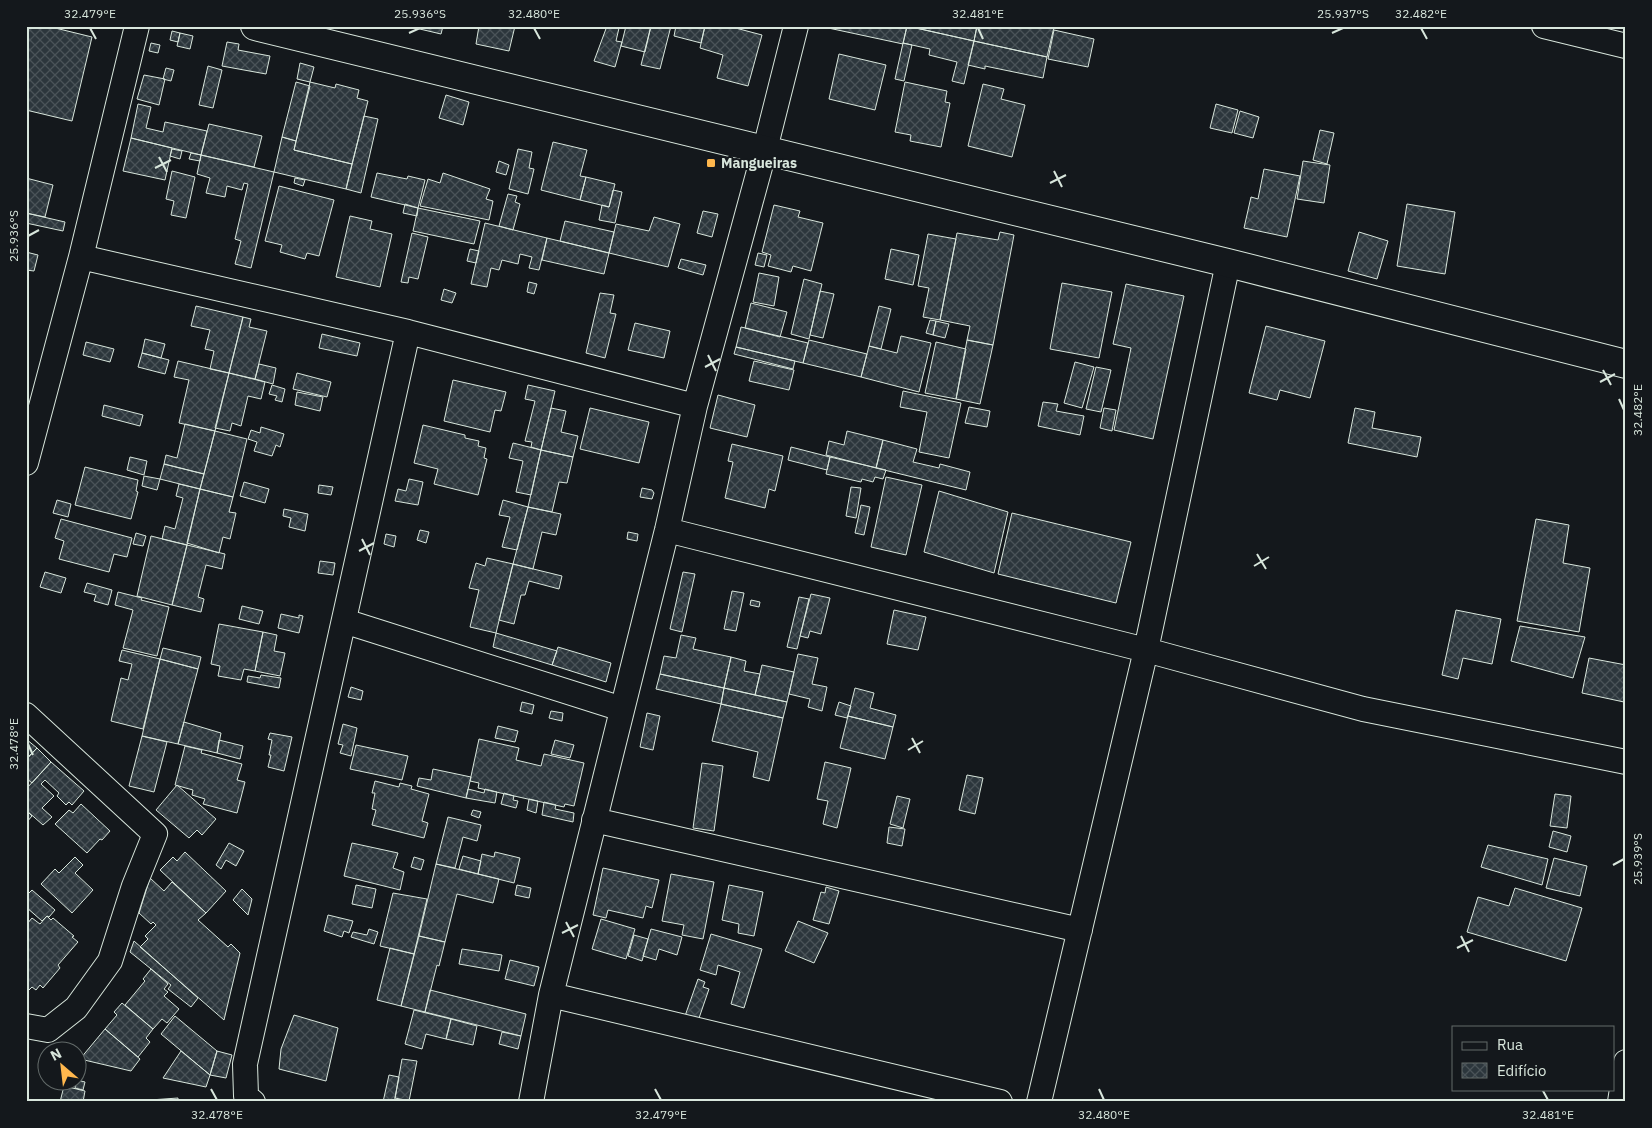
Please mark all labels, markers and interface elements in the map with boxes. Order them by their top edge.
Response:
text: 32.479°E [64,6,116,21]
text: 25.936°S [394,6,446,21]
text: 32.480°E [508,6,560,21]
text: 32.481°E [952,6,1004,21]
text: 25.937°S [1317,6,1369,21]
text: 32.482°E [1395,6,1447,21]
place label: Mangueiras [721,154,797,172]
marker: Mangueiras [705,157,717,169]
text: 25.936°S [6,210,21,262]
text: 32.482°E [1630,384,1645,436]
text: 32.478°E [6,718,21,770]
text: 25.939°S [1630,833,1645,885]
legend [1452,1026,1614,1090]
text: Rua [1497,1035,1523,1054]
north arrow [38,1040,88,1090]
text: N [47,1044,65,1065]
text: Edifício [1497,1061,1546,1080]
text: 32.478°E [191,1107,243,1122]
text: 32.479°E [635,1107,687,1122]
text: 32.480°E [1078,1107,1130,1122]
text: 32.481°E [1522,1107,1574,1122]

